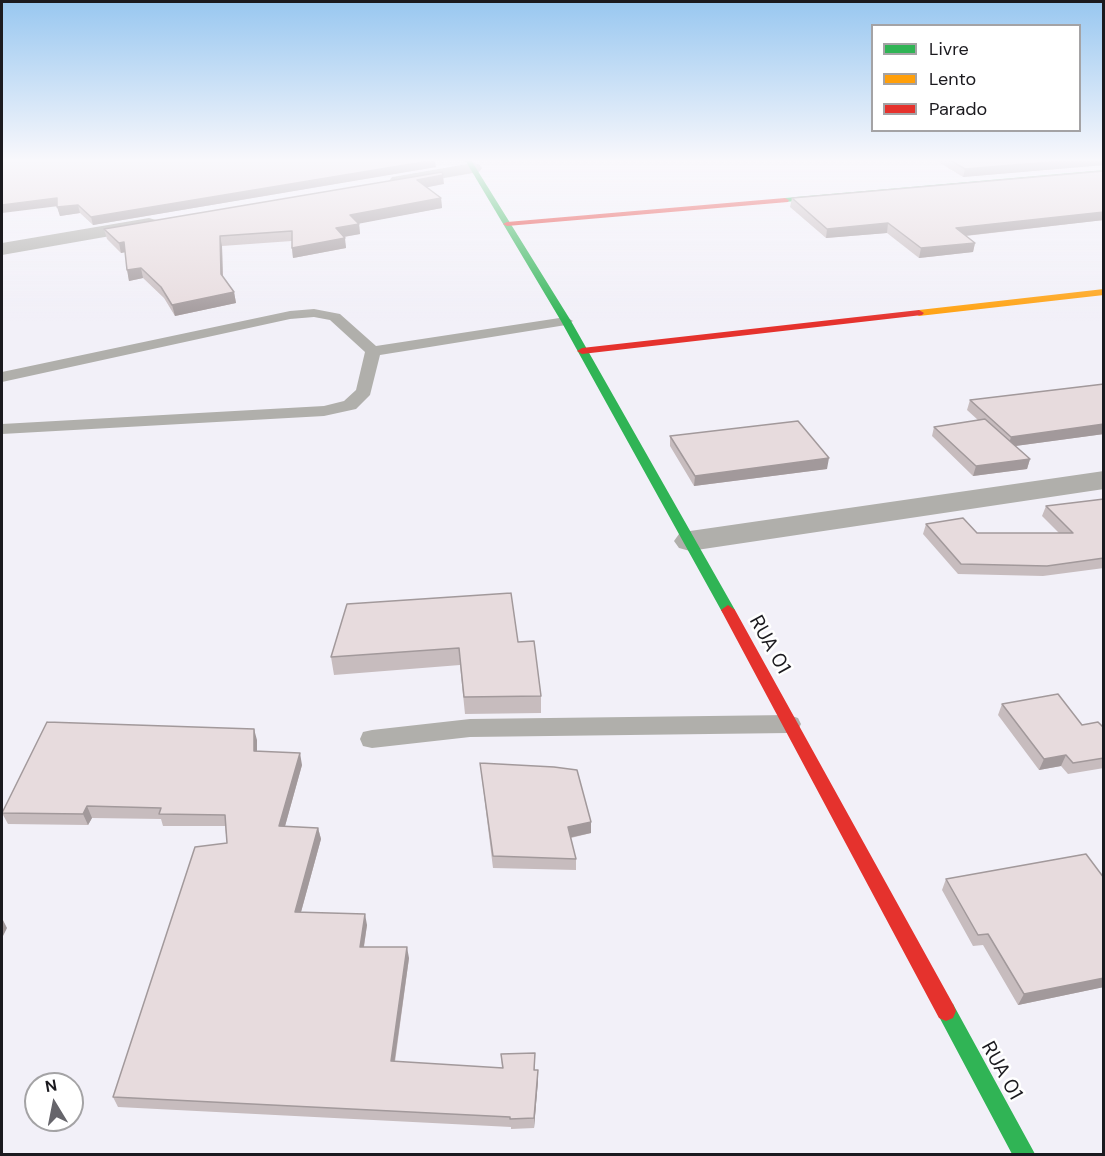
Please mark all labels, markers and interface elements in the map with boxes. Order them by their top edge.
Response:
legend [871,24,1081,132]
text: Livre [929,37,969,61]
text: Lento [929,67,976,91]
text: Parado [929,97,987,121]
street label: RUA 01 [743,612,795,678]
street label: RUA 01 [975,1038,1027,1104]
north arrow [24,1072,84,1132]
text: N [44,1074,59,1097]

